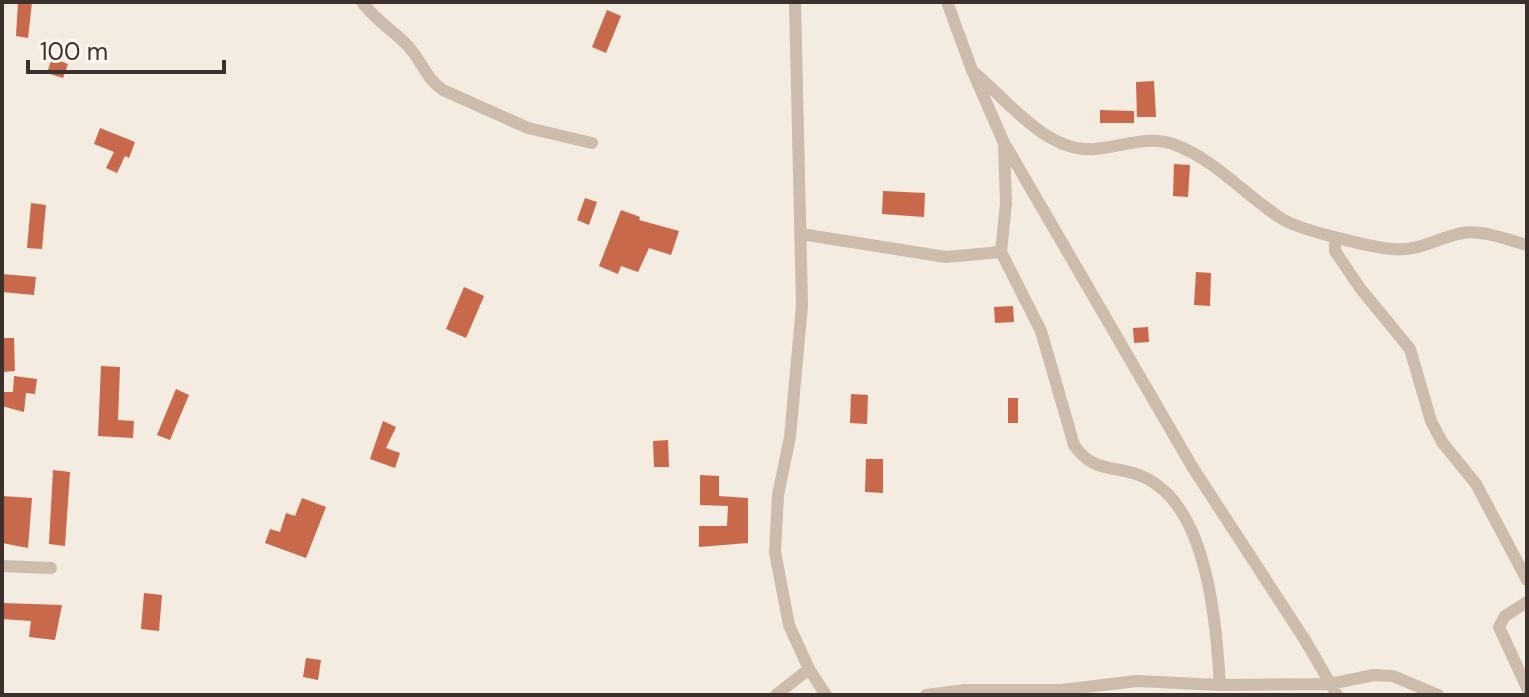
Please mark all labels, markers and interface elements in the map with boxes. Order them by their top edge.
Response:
scale bar [28,24,224,74]
text: 100 m [40,36,108,67]

